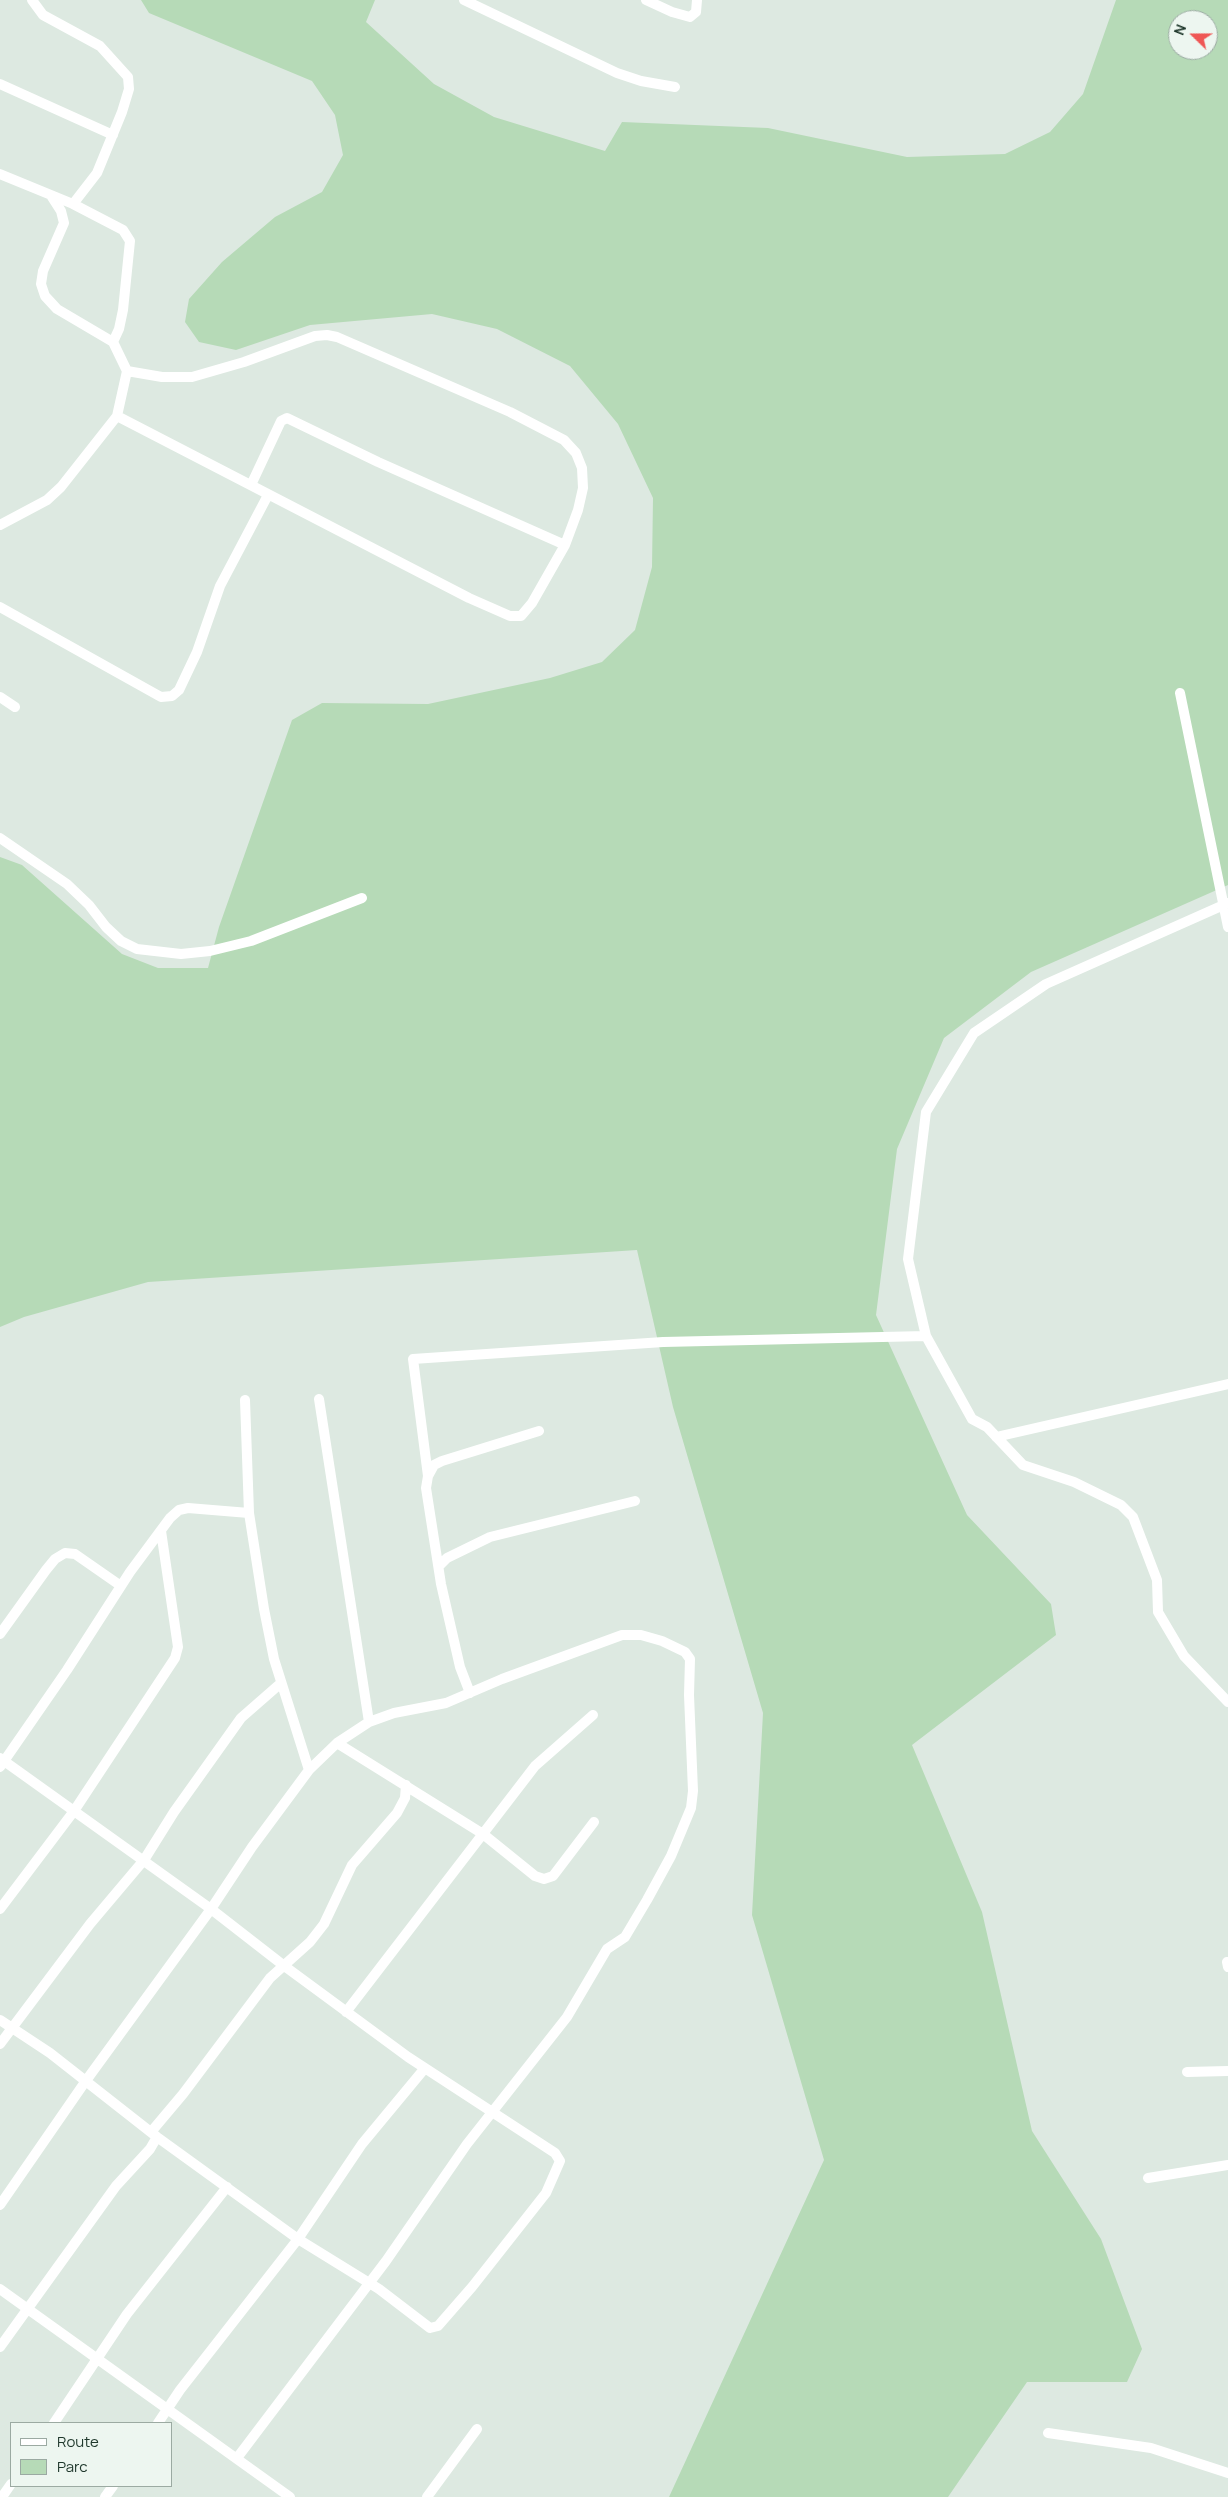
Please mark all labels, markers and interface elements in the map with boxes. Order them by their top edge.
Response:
north arrow [1168,10,1218,60]
text: N [1169,21,1190,38]
legend [10,2422,172,2487]
text: Route [57,2431,99,2452]
text: Parc [57,2456,88,2477]

